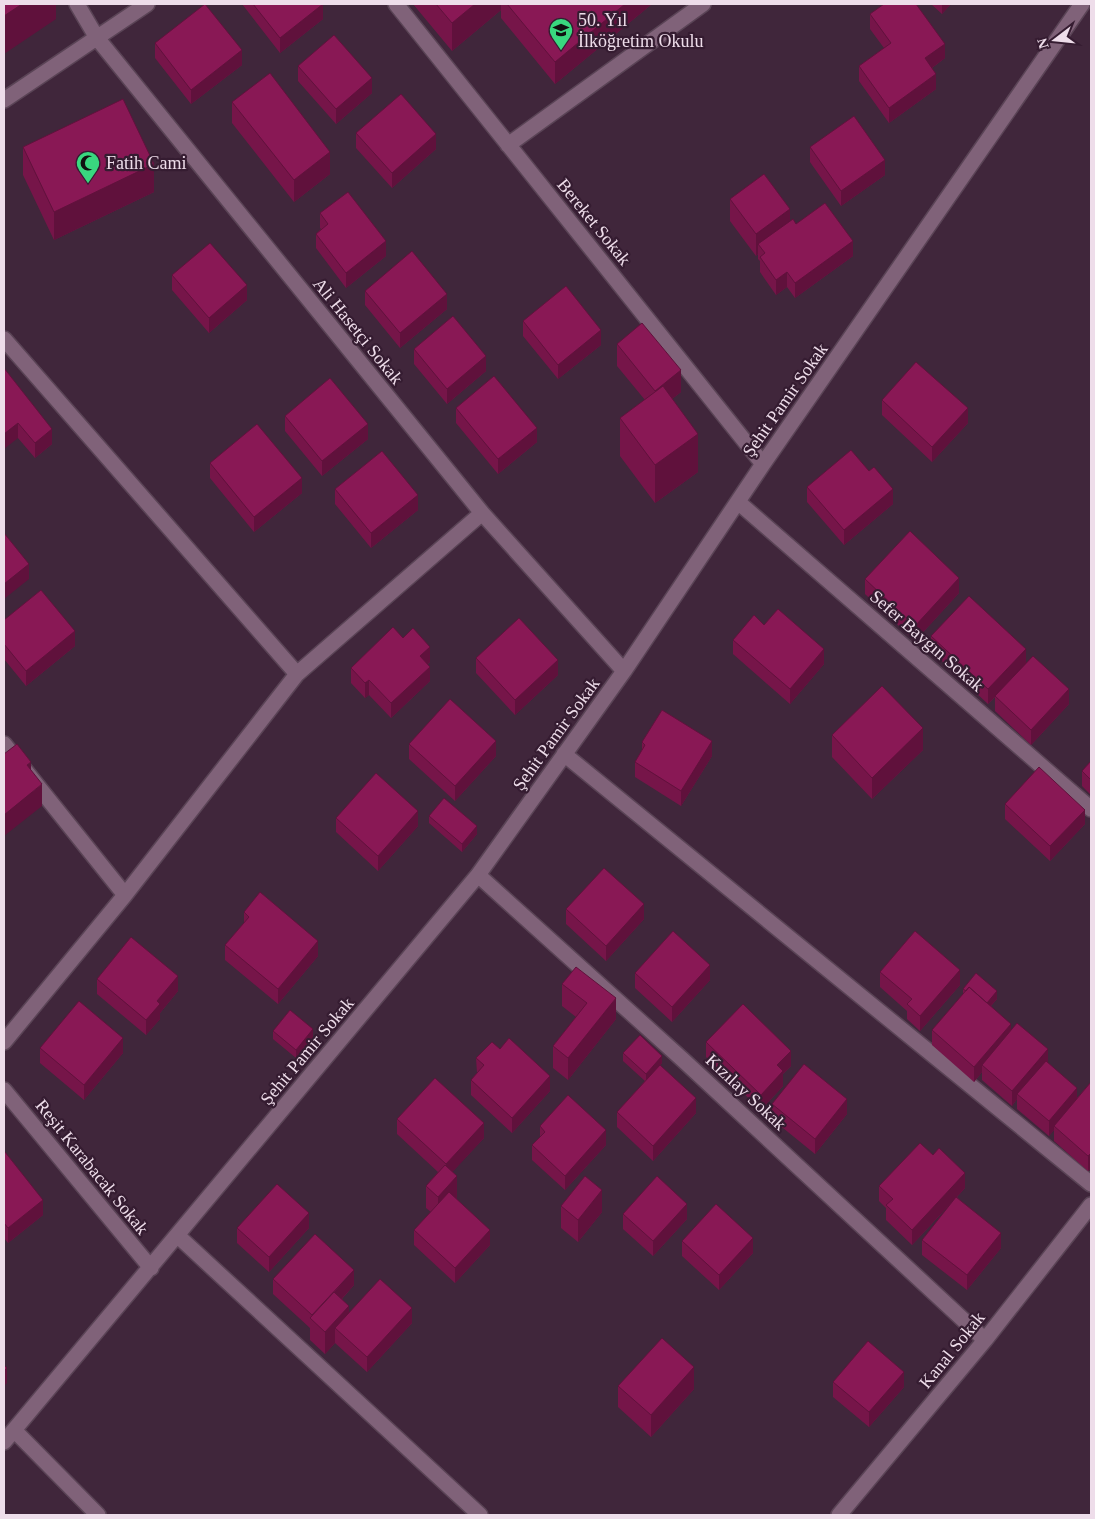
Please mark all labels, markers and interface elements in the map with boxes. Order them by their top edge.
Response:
place label: 50. Yıl İlköğretim Okulu [578,10,703,51]
north arrow [1030,15,1080,65]
school or university icon: 50. Yıl İlköğretim Okulu [548,17,574,51]
text: N [1034,37,1052,50]
mosque icon: Fatih Cami [75,150,101,184]
place label: Fatih Cami [106,153,187,173]
street label: Bereket Sokak [553,175,635,269]
street label: Ali Hasetçi Sokak [309,274,407,388]
street label: Şehit Pamir Sokak [738,339,832,461]
street label: Sefer Baygın Sokak [866,586,988,696]
street label: Şehit Pamir Sokak [509,674,603,794]
street label: Şehit Pamir Sokak [256,993,358,1109]
street label: Kızılay Sokak [702,1050,790,1134]
street label: Reşit Karabacak Sokak [31,1095,153,1239]
street label: Kanal Sokak [915,1308,989,1392]

